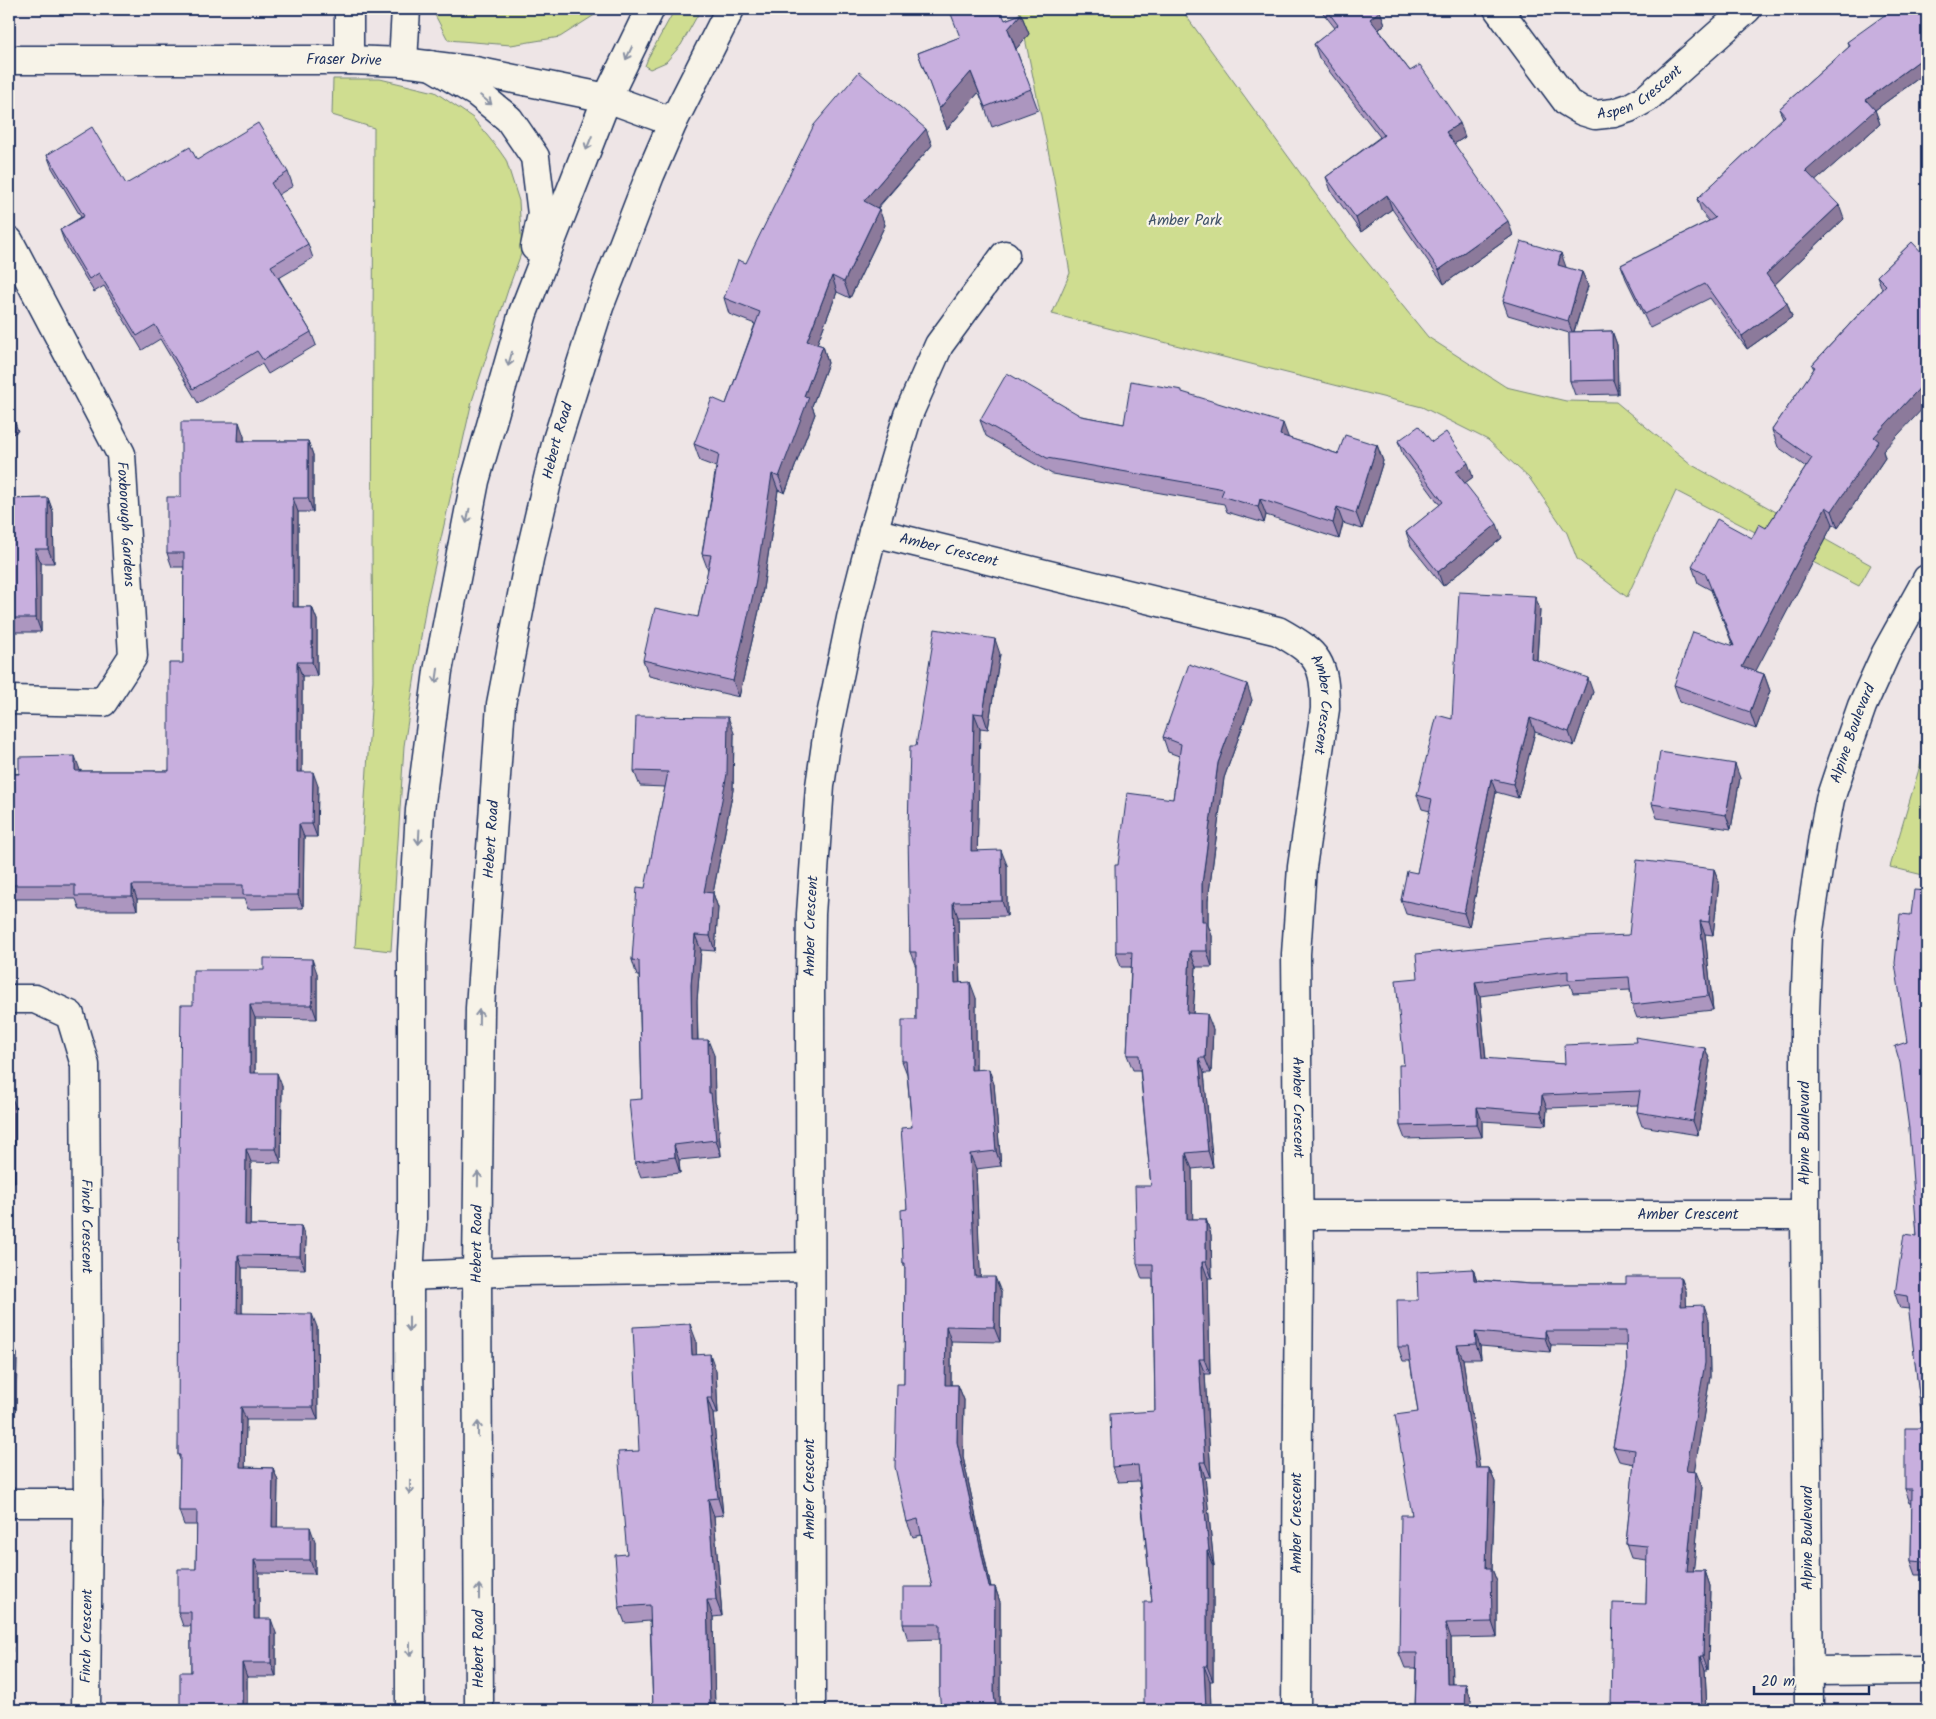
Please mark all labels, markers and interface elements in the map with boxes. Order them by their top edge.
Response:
one-way arrow [624,45,633,60]
street label: Fraser Drive [306,48,382,73]
street label: Aspen Crescent [1596,59,1688,127]
one-way arrow [479,95,492,106]
one-way arrow [584,135,593,150]
park label: Amber Park [1148,209,1223,233]
one-way arrow [504,351,514,367]
street label: Hebert Road [536,399,580,482]
street label: Foxborough Gardens [109,461,141,588]
one-way arrow [463,508,472,524]
street label: Amber Crescent [897,527,1001,574]
street label: Amber Crescent [1304,649,1337,756]
one-way arrow [432,668,442,684]
street label: Alpine Boulevard [1824,680,1883,787]
street label: Hebert Road [477,799,506,879]
one-way arrow [414,829,423,845]
street label: Amber Crescent [798,875,826,977]
one-way arrow [475,1009,484,1025]
street label: Amber Crescent [1285,1057,1310,1158]
street label: Alpine Boulevard [1793,1080,1817,1185]
one-way arrow [473,1171,483,1188]
street label: Finch Crescent [74,1179,98,1274]
street label: Amber Crescent [1637,1203,1739,1227]
street label: Hebert Road [465,1204,490,1283]
one-way arrow [404,1316,414,1332]
one-way arrow [473,1421,483,1438]
street label: Amber Crescent [798,1438,822,1539]
street label: Amber Crescent [1285,1472,1309,1573]
one-way arrow [405,1478,415,1495]
street label: Alpine Boulevard [1796,1485,1820,1590]
one-way arrow [474,1584,484,1600]
street label: Finch Crescent [74,1588,100,1683]
street label: Hebert Road [467,1609,491,1688]
one-way arrow [405,1641,415,1657]
scale bar [1754,1664,1868,1696]
text: 20 m [1761,1670,1795,1694]

